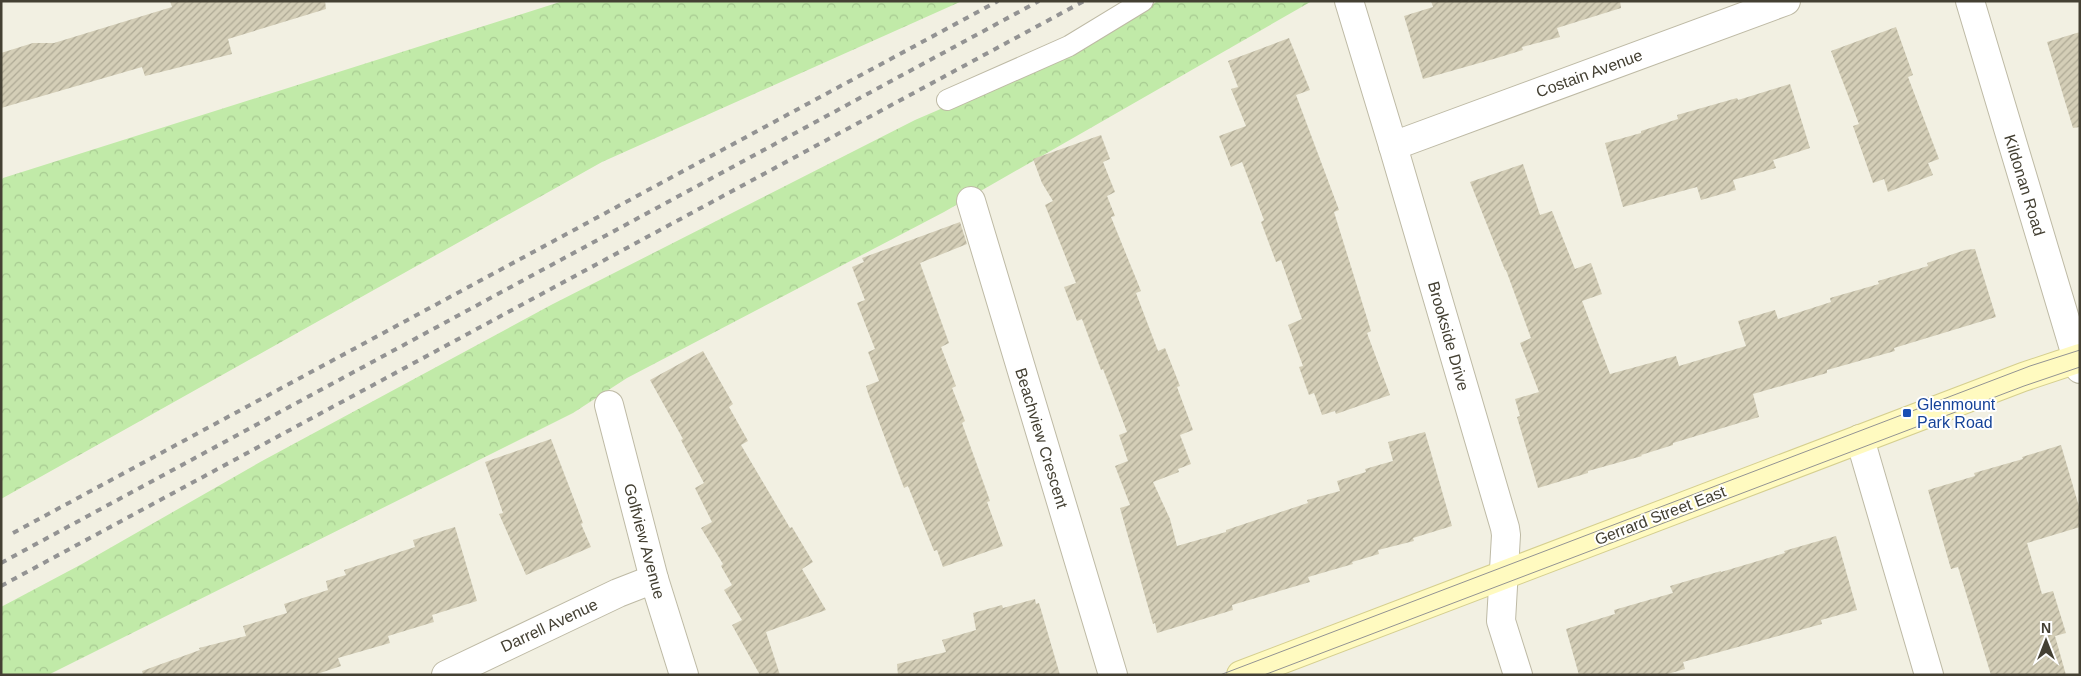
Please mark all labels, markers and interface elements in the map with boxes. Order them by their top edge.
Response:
street label: Costain Avenue [1534,46,1645,101]
street label: Kildonan Road [2001,132,2048,238]
street label: Brookside Drive [1425,280,1472,393]
street label: Beachview Crescent [1012,366,1071,511]
place label: Glenmount Park Road [1917,396,1996,431]
marker: Glenmount Park Road [1901,407,1913,419]
street label: Golfview Avenue [621,482,668,601]
street label: Gerrard Street East [1592,482,1728,548]
street label: Darrell Avenue [498,596,600,655]
north arrow [2021,616,2071,666]
text: N [2041,620,2051,636]

